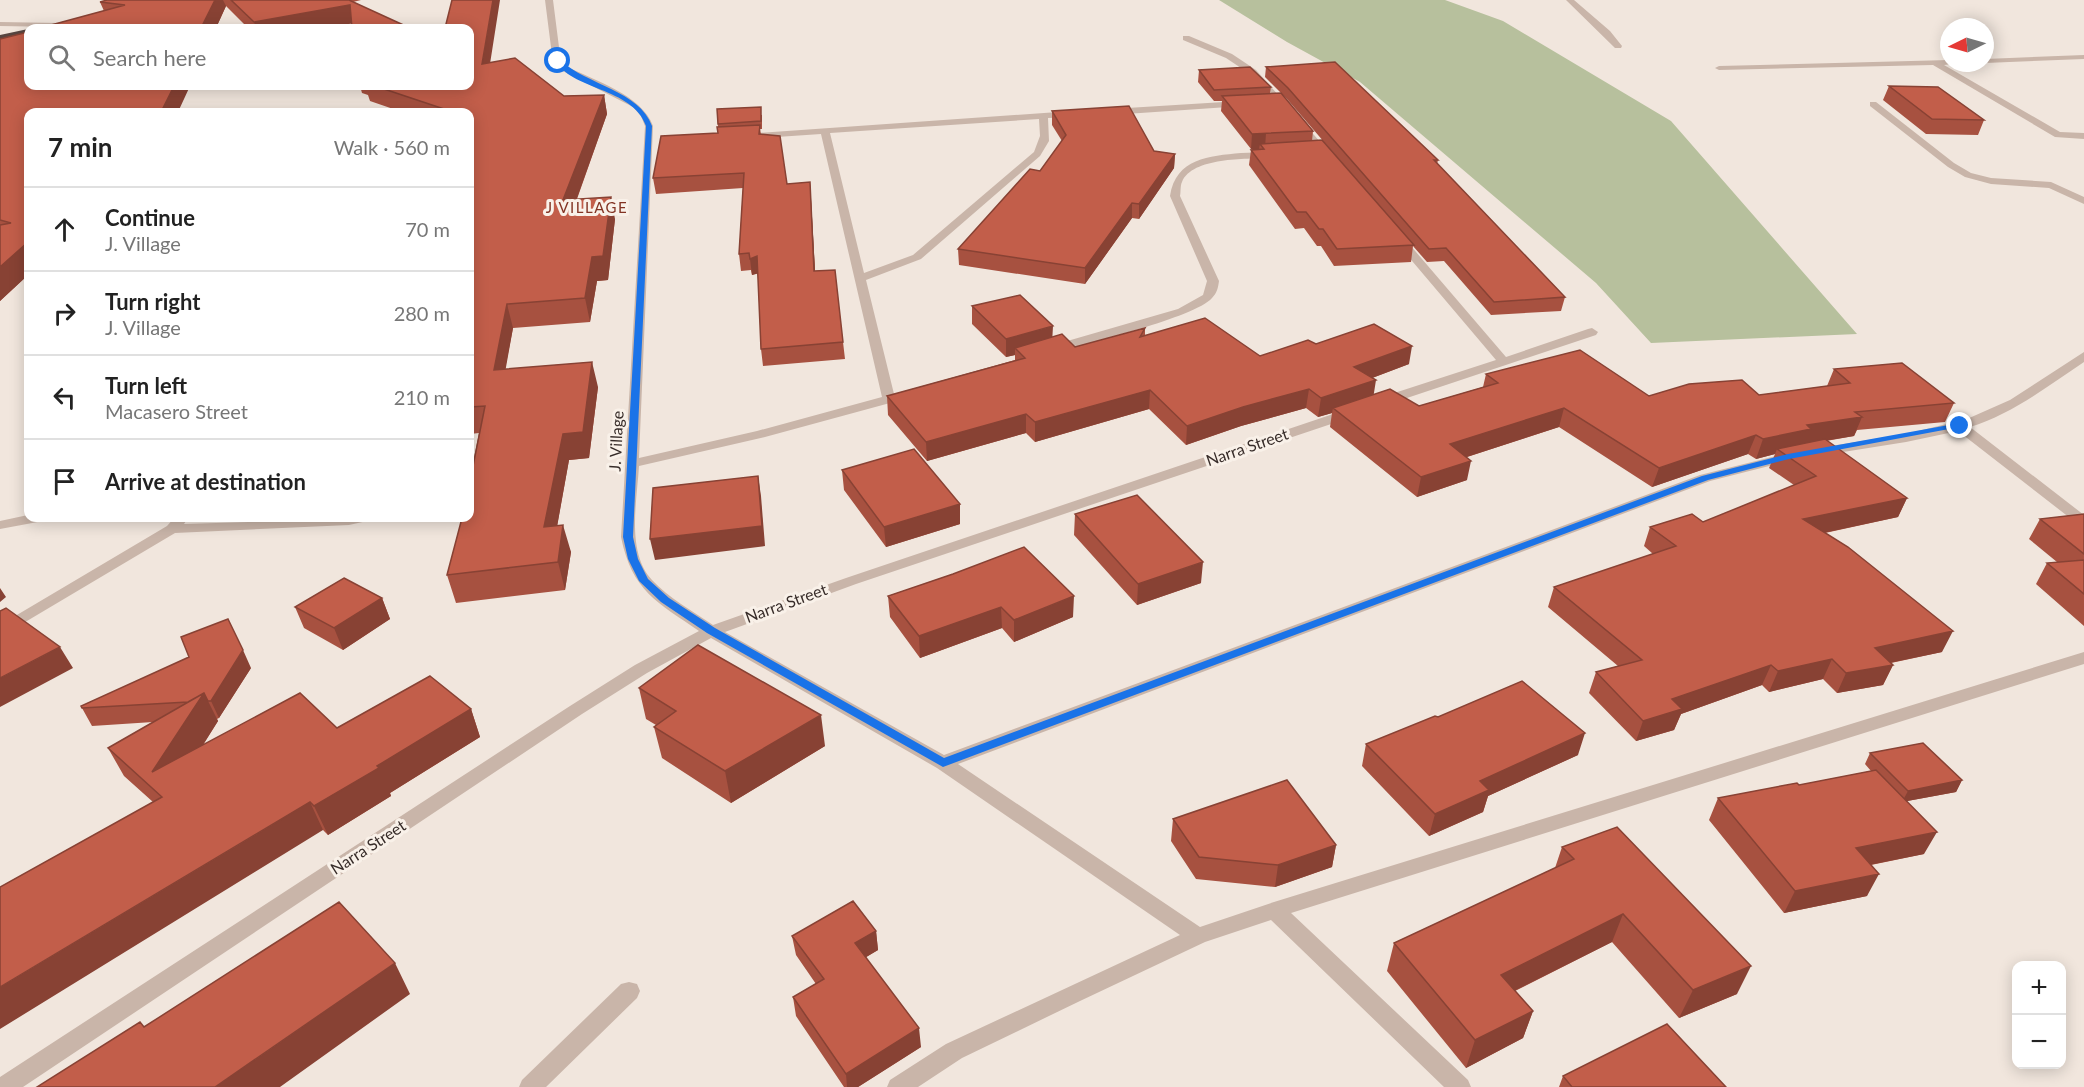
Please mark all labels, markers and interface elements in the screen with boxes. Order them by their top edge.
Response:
north arrow [1940,18,1994,72]
search box [24,24,474,90]
icon: search [45,41,78,74]
text: Search here [93,44,206,71]
route start [544,47,570,73]
text: 7 min [48,131,112,163]
text: Walk · 560 m [334,135,450,159]
district label: J VILLAGE [546,198,628,216]
text: Continue [105,204,195,231]
icon: ahead [48,213,81,246]
text: 70 m [405,217,450,241]
text: J. Village [105,231,181,255]
text: Turn right [105,288,200,315]
icon: right [48,297,81,330]
text: 280 m [394,301,450,325]
text: J. Village [105,315,181,339]
text: Turn left [105,372,187,399]
icon: left [48,381,81,414]
text: 210 m [394,385,450,409]
text: Macasero Street [105,399,248,423]
street label: J. Village [604,410,627,472]
route end [1946,412,1972,438]
street label: Narra Street [1203,424,1291,469]
icon: arrive [48,465,81,498]
text: Arrive at destination [105,468,306,495]
street label: Narra Street [742,579,830,626]
street label: Narra Street [327,815,409,878]
map controls [2012,961,2066,1069]
button: + [2012,961,2066,1015]
button: − [2012,1015,2066,1069]

